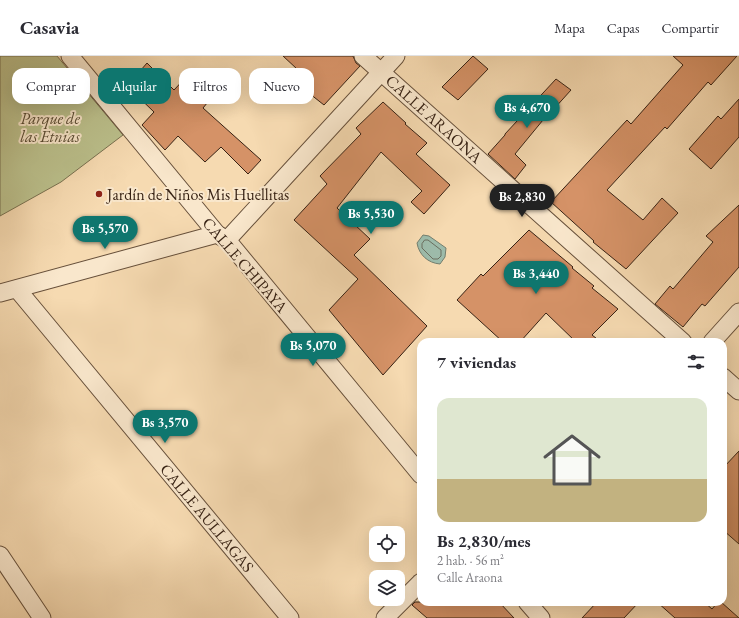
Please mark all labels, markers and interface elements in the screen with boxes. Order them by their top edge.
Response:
text: Casavia [20,15,79,40]
text: Mapa [554,19,585,37]
text: Capas [607,19,639,37]
text: Compartir [661,19,719,37]
chip: Comprar [12,68,90,104]
chip: Alquilar [98,68,171,104]
chip: Filtros [179,68,241,104]
chip: Nuevo [249,68,314,104]
street label: CALLE ARAONA [381,70,487,169]
pin: Bs 4,670 [486,95,568,129]
text: Bs 4,670 [504,99,550,116]
park label: Parque de las Etnias [20,108,80,147]
place label: Jardín de Niños Mis Huellitas [105,184,289,205]
pin: Bs 2,830 [481,184,563,218]
text: Bs 2,830 [499,188,545,205]
marker: Jardín de Niños Mis Huellitas [94,189,104,199]
pin: Bs 5,530 [330,201,412,235]
text: Bs 5,530 [348,205,394,222]
street label: CALLE CHIPAYA [198,213,293,318]
pin: Bs 5,570 [64,216,146,250]
text: Bs 5,570 [82,220,128,237]
pin: Bs 3,440 [495,261,577,295]
text: Bs 3,440 [513,265,559,282]
pin: Bs 5,070 [272,333,354,367]
text: Bs 5,070 [290,337,336,354]
text: 7 viviendas [437,351,516,373]
icon: filters [685,351,707,373]
pin: Bs 3,570 [124,410,206,444]
text: Bs 3,570 [142,414,188,431]
icon: home [536,424,608,496]
street label: CALLE AULLAGAS [155,459,259,577]
map controls [369,526,405,606]
button: locate [369,526,405,562]
text: Bs 2,830/mes [437,530,531,552]
text: 2 hab. · 56 m² [437,552,504,569]
text: Calle Araona [437,569,502,586]
button: layers [369,570,405,606]

